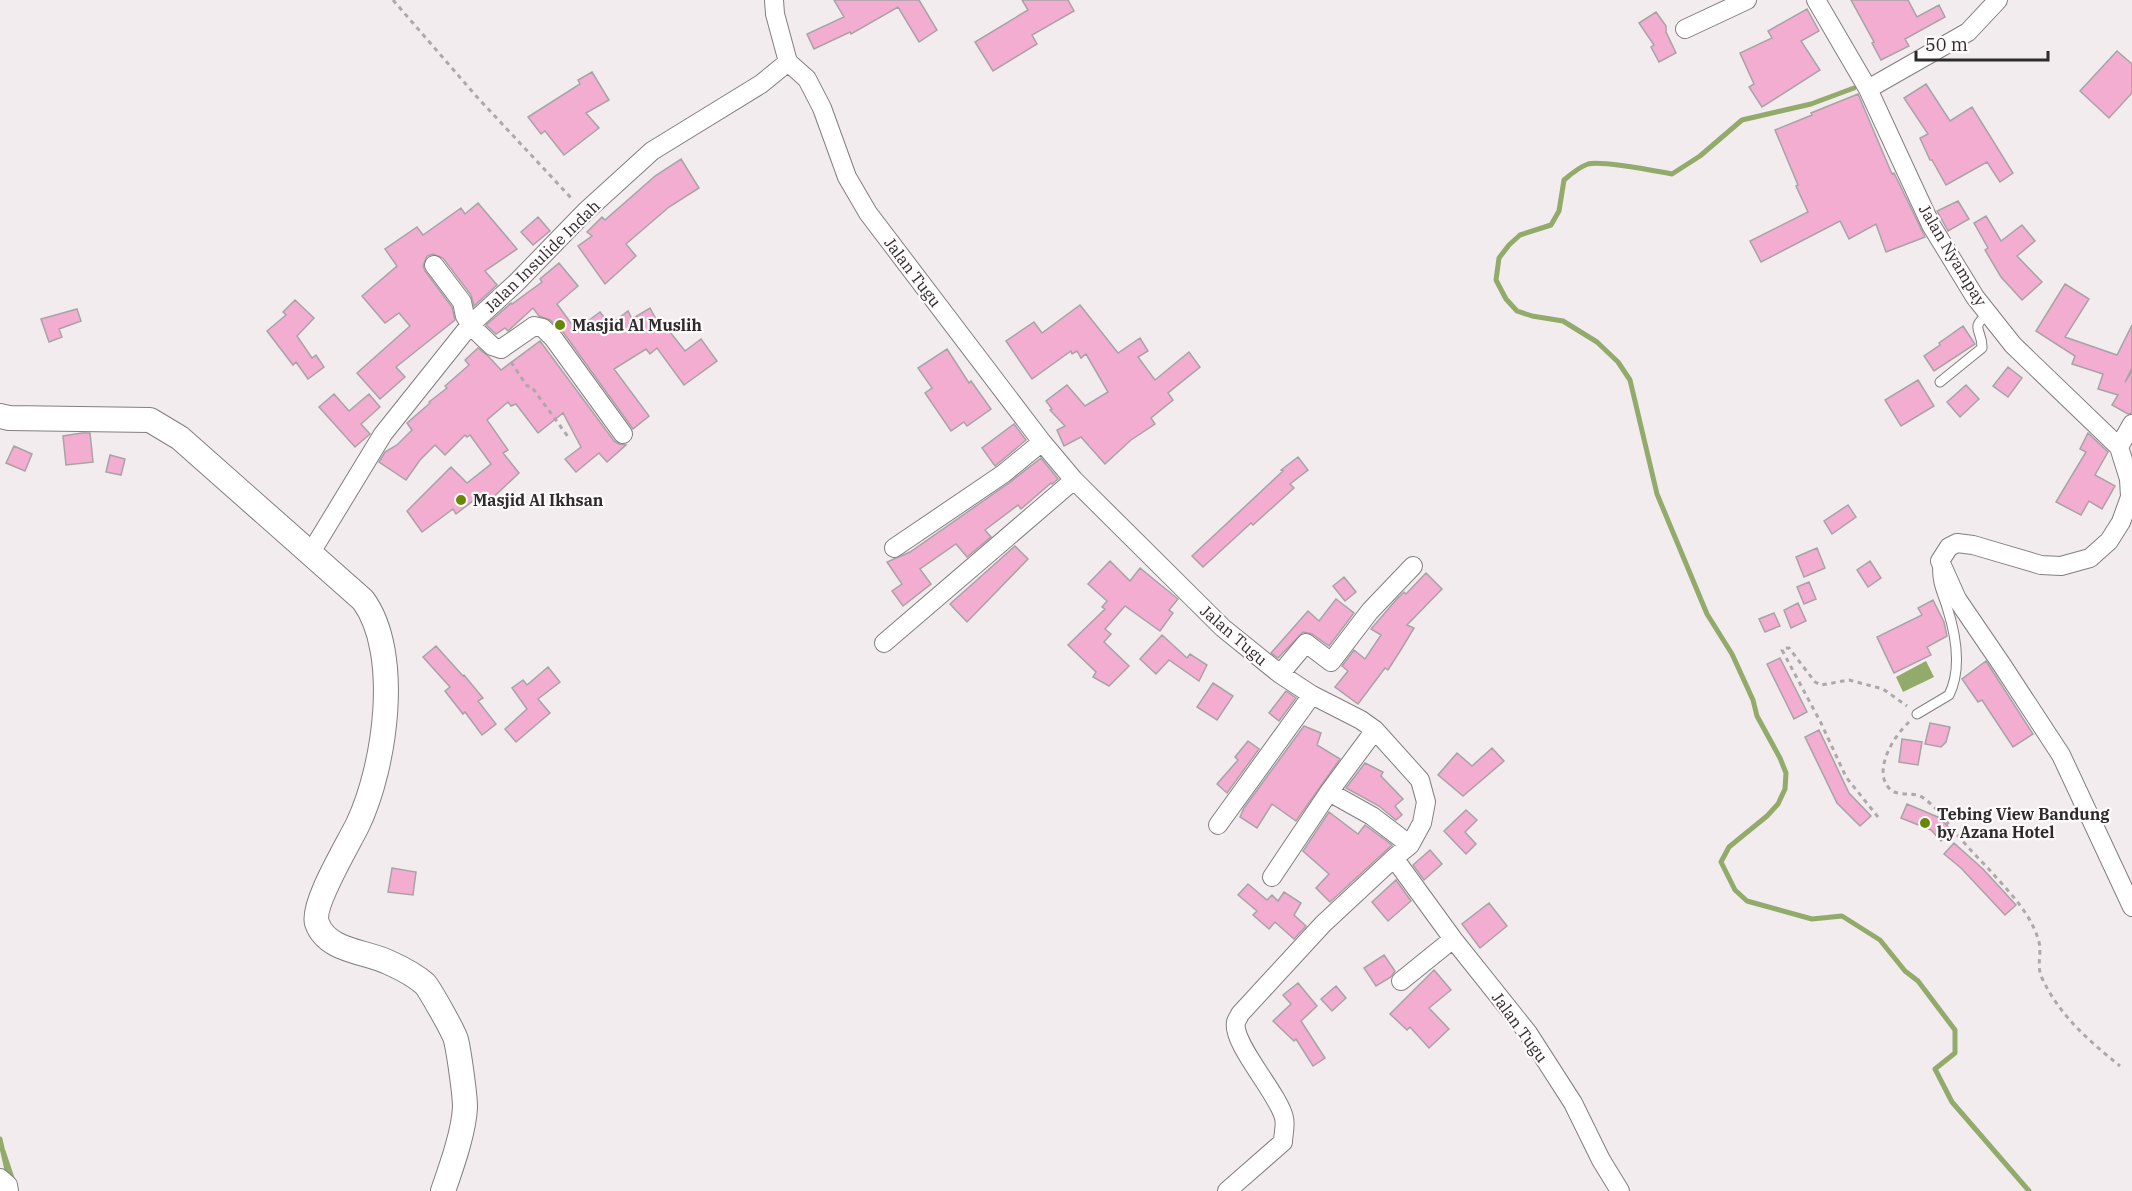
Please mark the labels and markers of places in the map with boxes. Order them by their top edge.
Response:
place label: Masjid Al Muslih [572,315,702,335]
marker: Masjid Al Muslih [553,318,567,332]
place label: Masjid Al Ikhsan [473,490,604,510]
marker: Masjid Al Ikhsan [454,493,468,507]
place label: Tebing View Bandung by Azana Hotel [1937,804,2110,842]
marker: Tebing View Bandung by Azana Hotel [1918,816,1932,830]

